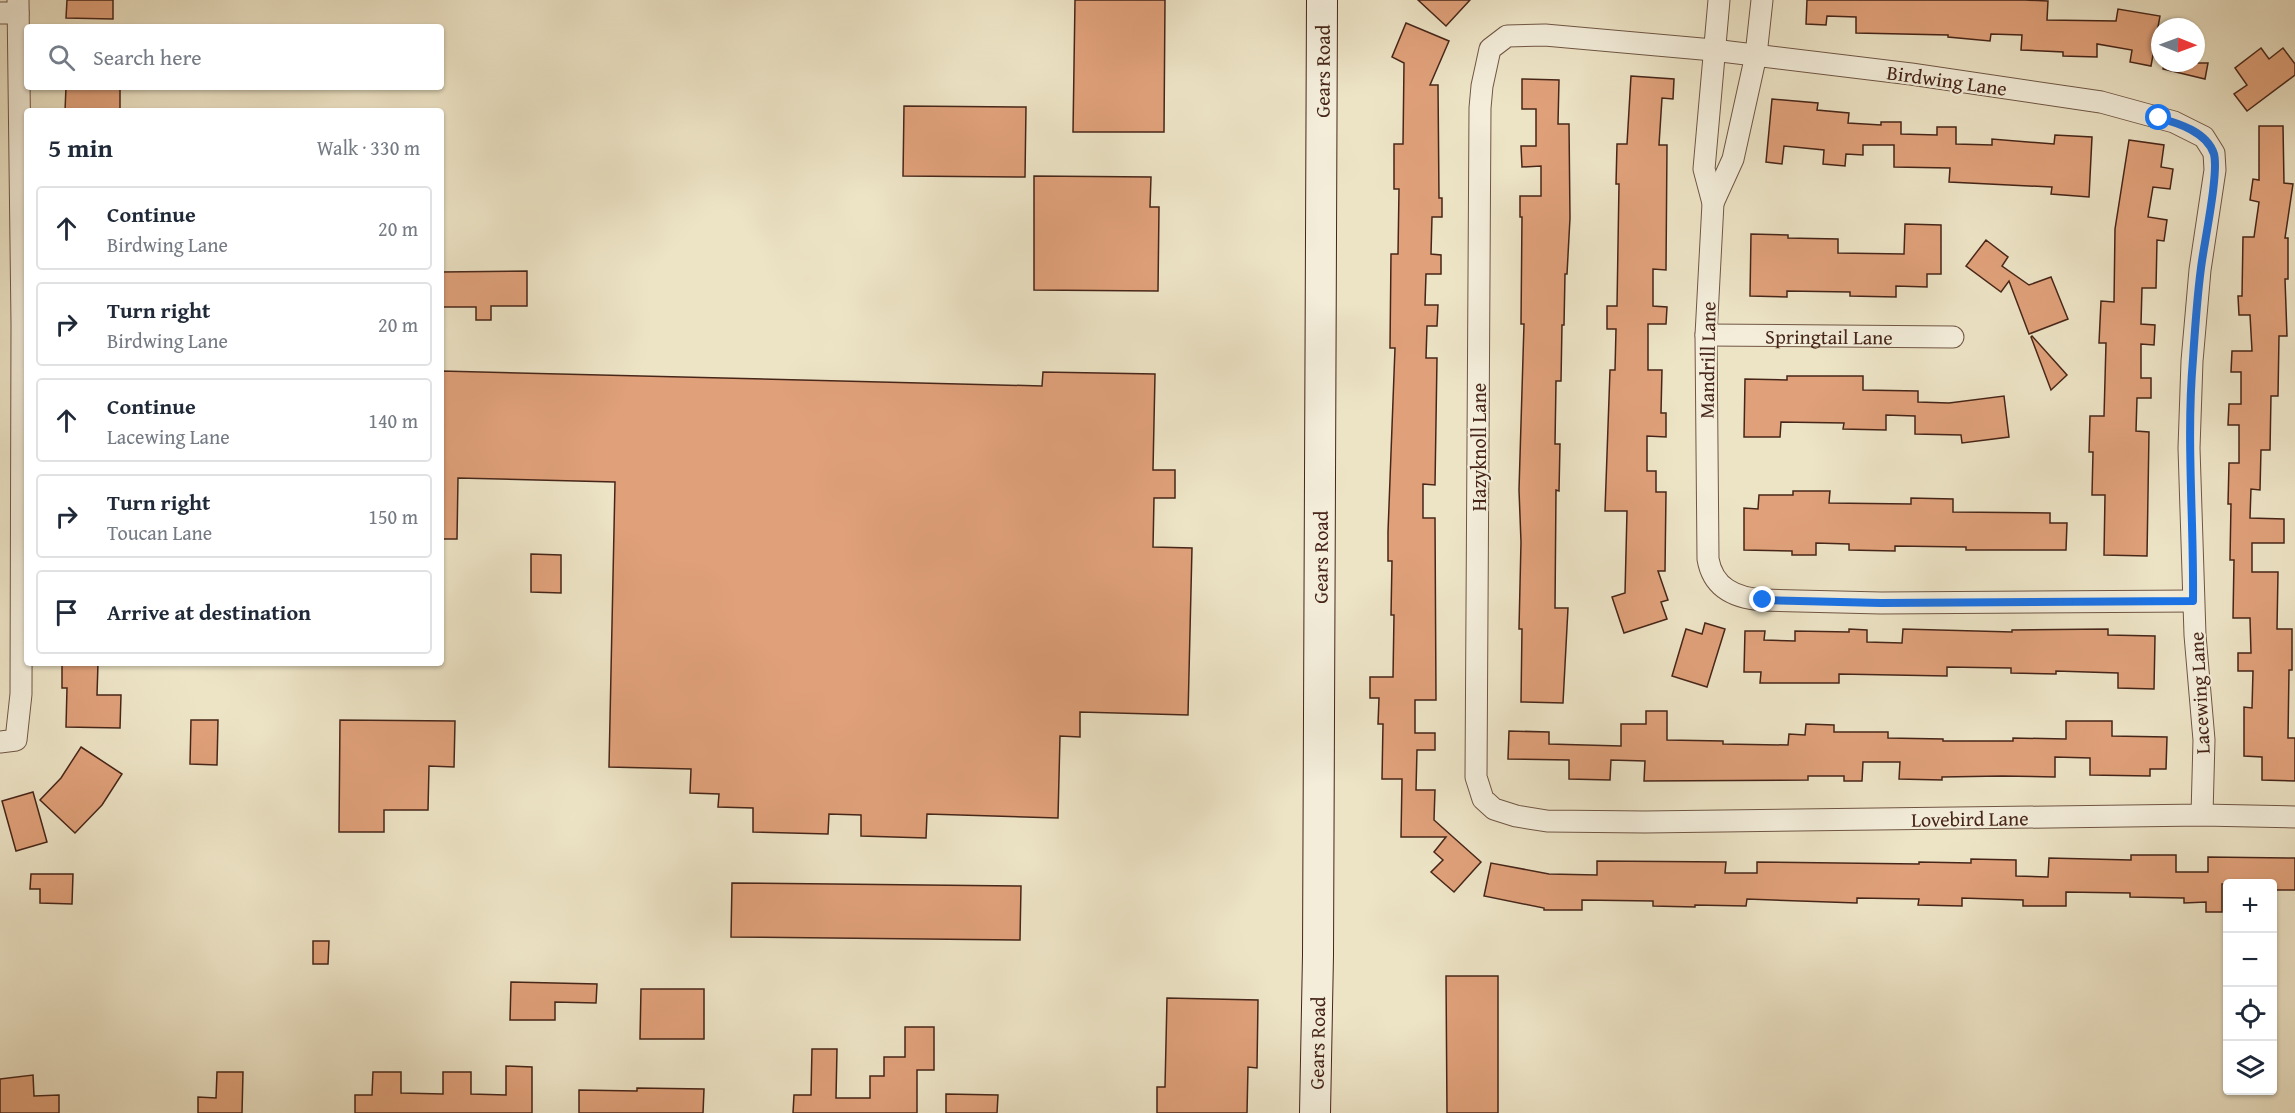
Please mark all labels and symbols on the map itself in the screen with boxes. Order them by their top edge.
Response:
north arrow [2151,18,2205,72]
street label: Gears Road [1307,24,1336,118]
street label: Birdwing Lane [1885,57,2009,103]
route start [2145,104,2171,130]
street label: Mandrill Lane [1691,301,1723,419]
street label: Springtail Lane [1765,321,1893,351]
street label: Hazyknoll Lane [1464,383,1493,511]
street label: Gears Road [1305,510,1334,604]
route end [1749,586,1775,612]
street label: Lacewing Lane [2181,631,2217,755]
street label: Lovebird Lane [1911,803,2029,833]
street label: Gears Road [1301,996,1332,1090]

